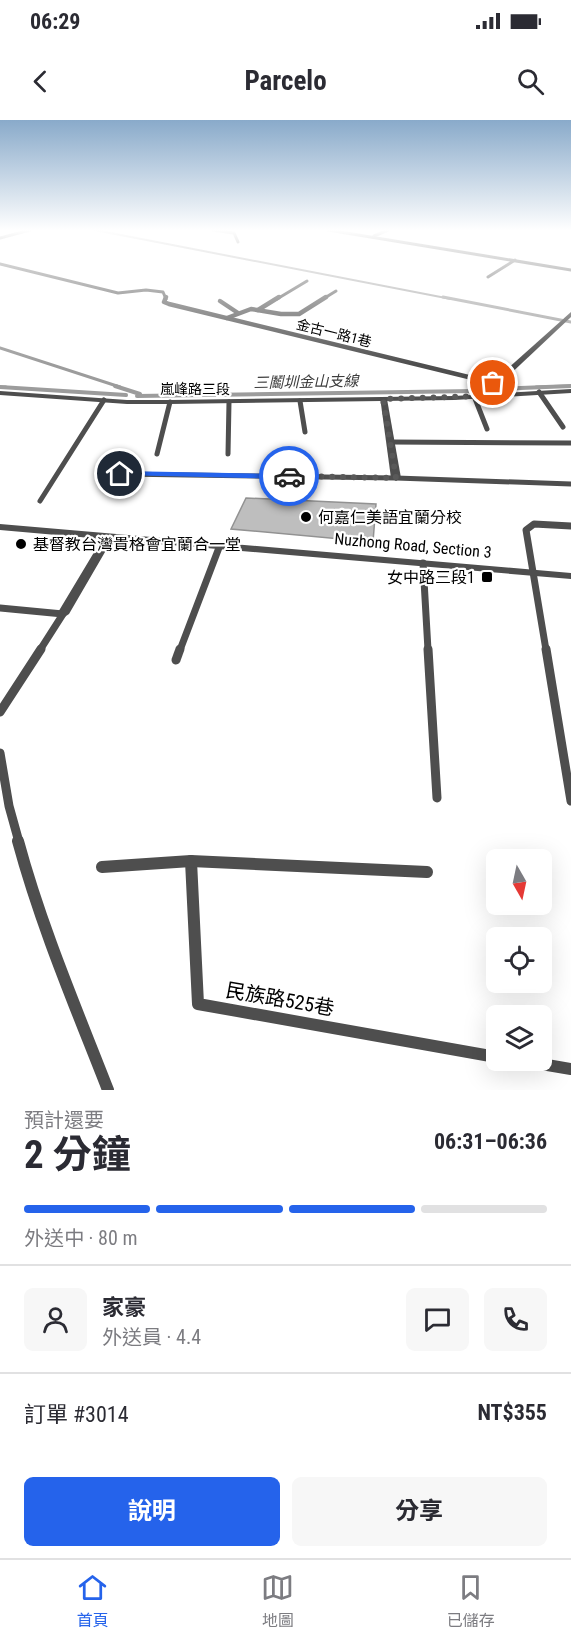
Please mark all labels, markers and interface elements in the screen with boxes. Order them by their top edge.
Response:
text: 06:29 [30,9,81,34]
icon: back [24,65,57,98]
text: Parcelo [244,65,327,97]
icon: search [514,65,547,98]
street label: 金古一路1巷 [295,316,373,350]
pin [467,357,518,408]
icon: bag [476,366,509,399]
water label: 三鬮圳金山支線 [253,372,361,392]
street label: 嵐峰路三段 [160,381,230,397]
courier [259,446,319,506]
pin [94,448,145,499]
icon: home [103,457,136,490]
icon: car [273,460,306,493]
place label: 何嘉仁美語宜蘭分校 [318,508,462,527]
marker: 何嘉仁美語宜蘭分校 [299,510,313,524]
street label: Nuzhong Road, Section 3 [334,529,492,562]
place label: 基督教台灣貴格會宜蘭合一堂 [33,535,241,554]
marker: 基督教台灣貴格會宜蘭合一堂 [14,537,28,551]
place label: 女中路三段1 [387,568,475,587]
marker: 女中路三段1 [480,570,494,584]
north arrow [486,849,552,915]
map controls [486,849,552,1071]
button: locate [486,927,552,993]
street label: 民族路525巷 [224,978,336,1020]
button: layers [486,1005,552,1071]
text: 預計還要 [24,1108,104,1132]
text: 06:31–06:36 [434,1129,547,1154]
text: 2 分鐘 [24,1132,131,1178]
text: 外送中 · 80 m [24,1226,137,1250]
button: person [24,1288,87,1351]
button: chat [406,1288,469,1351]
button: phone [484,1288,547,1351]
text: 家豪 [102,1295,146,1320]
text: 外送員 · 4.4 [102,1325,201,1349]
text: NT$355 [477,1400,547,1425]
text: 訂單 #3014 [24,1402,129,1427]
button: 說明 [24,1477,280,1546]
button: 分享 [292,1477,547,1546]
tab: 首頁 [76,1571,109,1631]
tab: 地圖 [261,1571,294,1631]
tab: 已儲存 [447,1571,495,1631]

